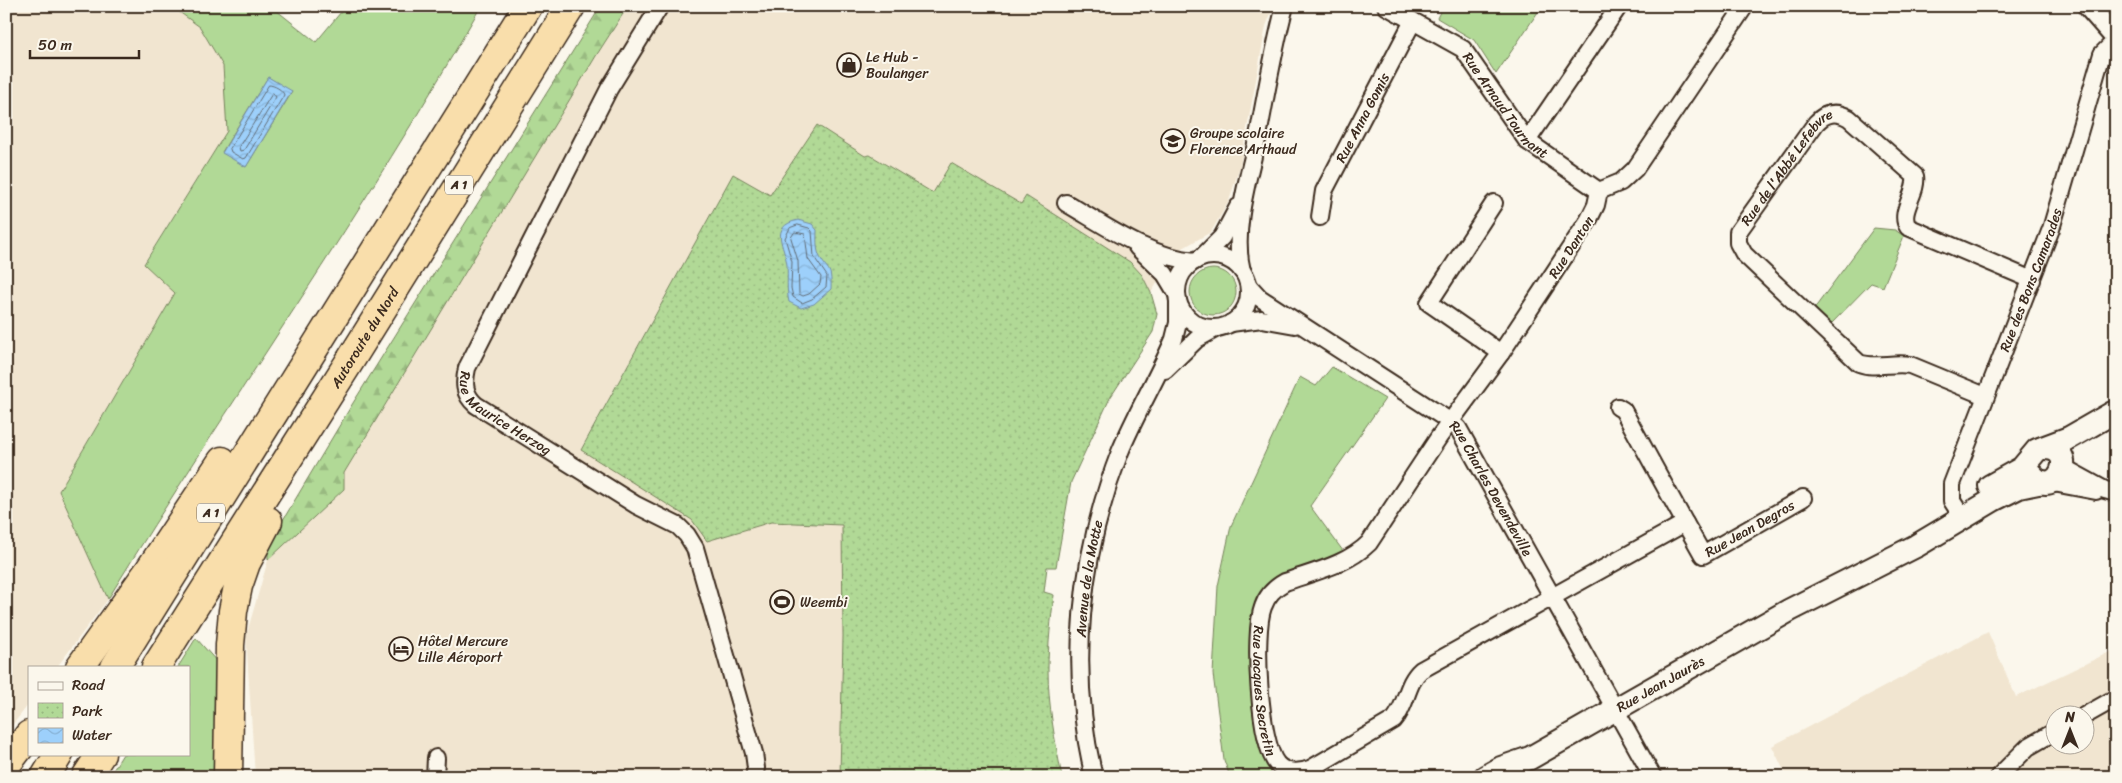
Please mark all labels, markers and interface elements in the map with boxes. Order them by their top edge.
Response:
scale bar [30,28,139,60]
text: 50 m [38,32,73,58]
place label: Le Hub - Boulanger [866,45,929,86]
street label: Rue Arnaud Tournant [1456,47,1553,165]
shop icon: Le Hub - Boulanger [836,52,862,78]
street label: Rue Anna Gomis [1329,68,1397,168]
street label: Rue de l'Abbé Lefebvre [1734,102,1836,231]
place label: Groupe scolaire Florence Arthaud [1190,121,1298,162]
school or university icon: Groupe scolaire Florence Arthaud [1160,128,1186,154]
road number: A 1 [445,176,473,194]
street label: Rue des Bons Camarades [1992,205,2070,356]
street label: Rue Danton [1542,211,1601,284]
street label: Autoroute du Nord [323,281,407,394]
street label: Rue Maurice Herzog [452,370,556,462]
street label: Rue Charles Devendeville [1444,414,1540,561]
street label: Rue Jean Degros [1700,493,1800,565]
road number: A 1 [197,503,225,522]
street label: Avenue de la Motte [1069,517,1111,639]
sports icon: Weembi [769,589,795,615]
place label: Weembi [800,590,848,615]
street label: Rue Jacques Secretin [1245,625,1283,760]
place label: Hôtel Mercure Lille Aéroport [418,629,508,670]
hotel icon: Hôtel Mercure Lille Aéroport [388,636,414,662]
street label: Rue Jean Jaurès [1612,649,1710,719]
legend [28,666,190,756]
text: Road [72,672,105,698]
text: Park [72,698,103,724]
text: N [2064,705,2075,730]
north arrow [2044,706,2094,756]
text: Water [72,722,112,748]

